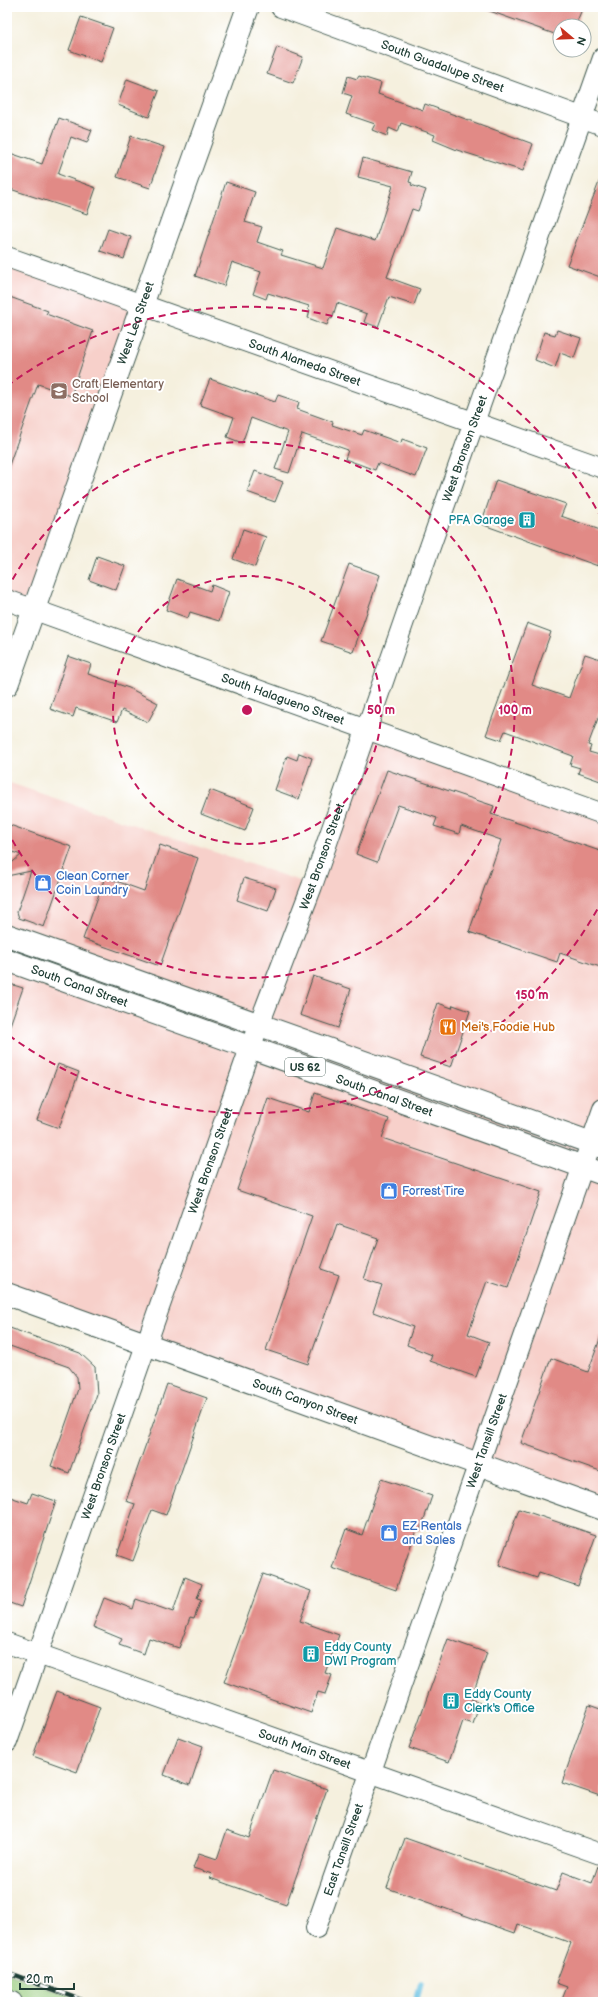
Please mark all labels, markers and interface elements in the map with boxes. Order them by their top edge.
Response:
north arrow [552,18,592,58]
text: N [573,35,588,47]
street label: South Guadalupe Street [379,37,506,96]
street label: West Lea Street [114,280,158,367]
street label: South Alameda Street [247,336,363,390]
place label: Craft Elementary School [72,377,165,406]
school or university icon: Craft Elementary School [49,381,69,401]
street label: West Bronson Street [439,393,491,504]
building icon: PFA Garage [517,510,537,530]
place label: PFA Garage [449,513,514,528]
street label: South Halagueno Street [219,671,346,729]
centre of rings [240,703,254,717]
text: 50 m [367,703,395,718]
text: 100 m [498,703,532,718]
street label: West Bronson Street [297,801,348,912]
place label: Clean Corner Coin Laundry [56,869,130,898]
shop icon: Clean Corner Coin Laundry [33,873,53,893]
street label: South Canal Street [29,962,130,1011]
text: 150 m [516,988,548,1003]
restaurant icon: Mei's Foodie Hub [438,1017,458,1037]
place label: Mei's Foodie Hub [461,1020,555,1035]
road number: US 62 [285,1058,325,1076]
street label: South Canal Street [334,1072,435,1120]
street label: West Bronson Street [185,1105,237,1216]
shop icon: Forrest Tire [379,1181,399,1201]
place label: Forrest Tire [402,1184,464,1199]
street label: South Canyon Street [250,1376,360,1428]
street label: West Tansill Street [464,1391,511,1491]
street label: West Bronson Street [78,1411,130,1522]
place label: EZ Rentals and Sales [402,1519,462,1548]
shop icon: EZ Rentals and Sales [379,1523,399,1543]
place label: Eddy County DWI Program [324,1640,397,1669]
building icon: Eddy County DWI Program [301,1644,321,1664]
place label: Eddy County Clerk's Office [464,1687,535,1716]
building icon: Eddy County Clerk's Office [441,1691,461,1711]
street label: South Main Street [256,1726,353,1773]
street label: East Tansill Street [321,1801,367,1898]
scale bar [20,1965,74,1991]
text: 20 m [26,1972,53,1987]

